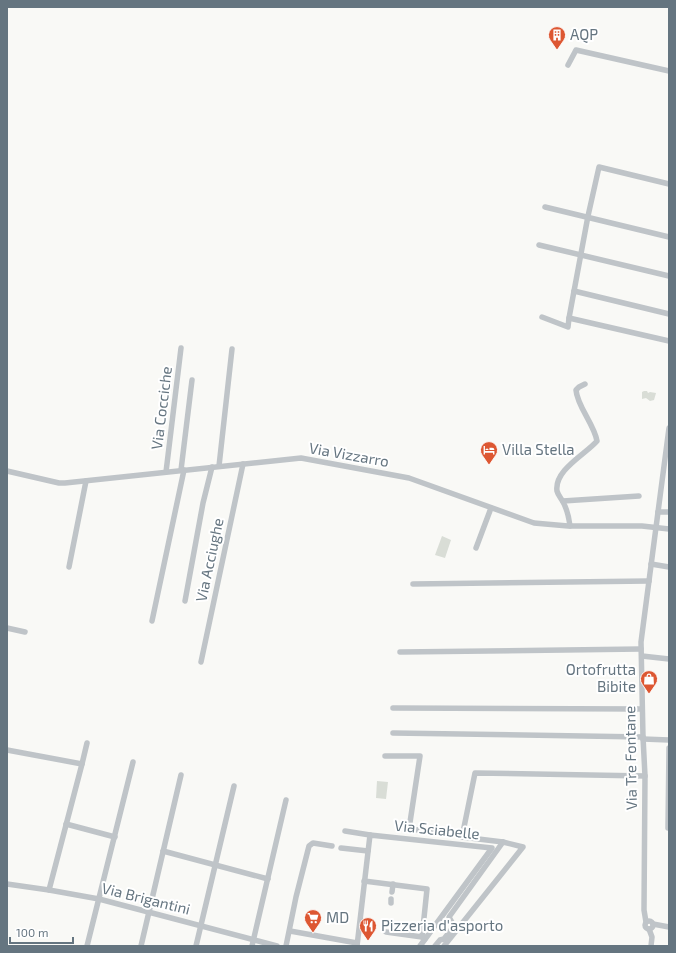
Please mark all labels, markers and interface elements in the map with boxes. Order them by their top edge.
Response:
building icon: AQP [547,25,567,50]
place label: AQP [570,25,598,44]
street label: Via Cocciche [147,365,175,451]
street label: Via Vizzarro [308,438,391,470]
hotel icon: Villa Stella [479,440,499,465]
place label: Villa Stella [502,440,575,458]
street label: Via Acciughe [191,516,227,603]
place label: Ortofrutta Bibite [566,660,636,695]
shop icon: Ortofrutta Bibite [639,669,659,694]
street label: Via Tre Fontane [620,706,640,810]
street label: Via Sciabelle [394,816,481,842]
street label: Via Brigantini [100,878,192,918]
supermarket icon: MD [303,908,323,933]
place label: MD [326,908,349,926]
restaurant icon: Pizzeria d'asporto [358,916,378,941]
place label: Pizzeria d'asporto [381,916,503,934]
scale bar [10,919,73,945]
text: 100 m [16,925,48,939]

